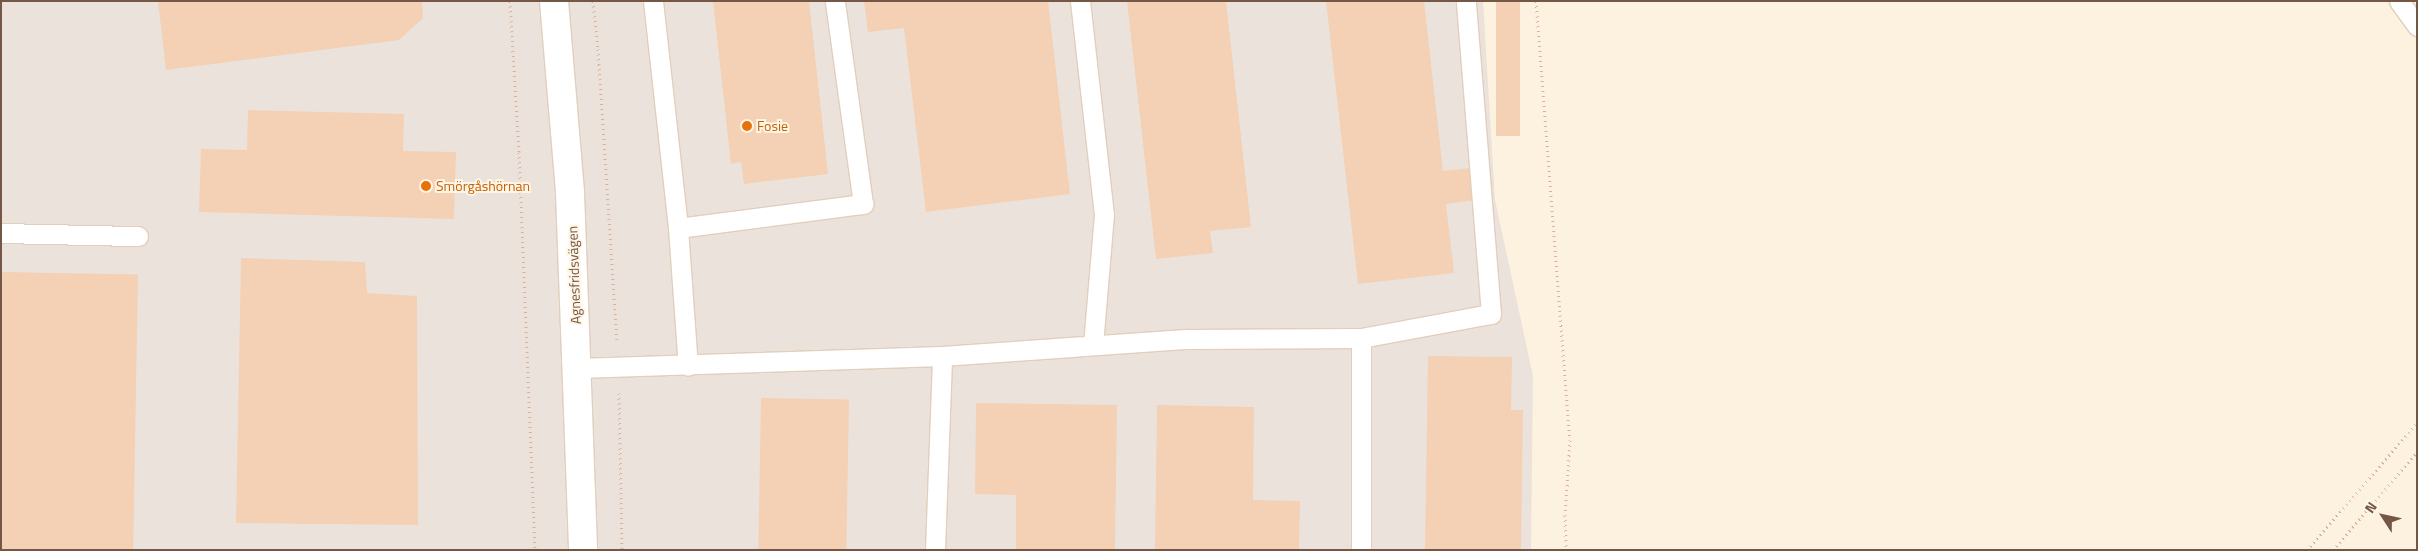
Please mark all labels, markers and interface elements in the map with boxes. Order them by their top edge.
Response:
place label: Fosie [757,118,788,134]
marker: Fosie [741,120,753,132]
place label: Smörgåshörnan [436,178,530,194]
marker: Smörgåshörnan [420,180,432,192]
street label: Agnesfridsvägen [564,226,584,324]
north arrow [2358,491,2408,541]
text: N [2359,497,2382,517]

